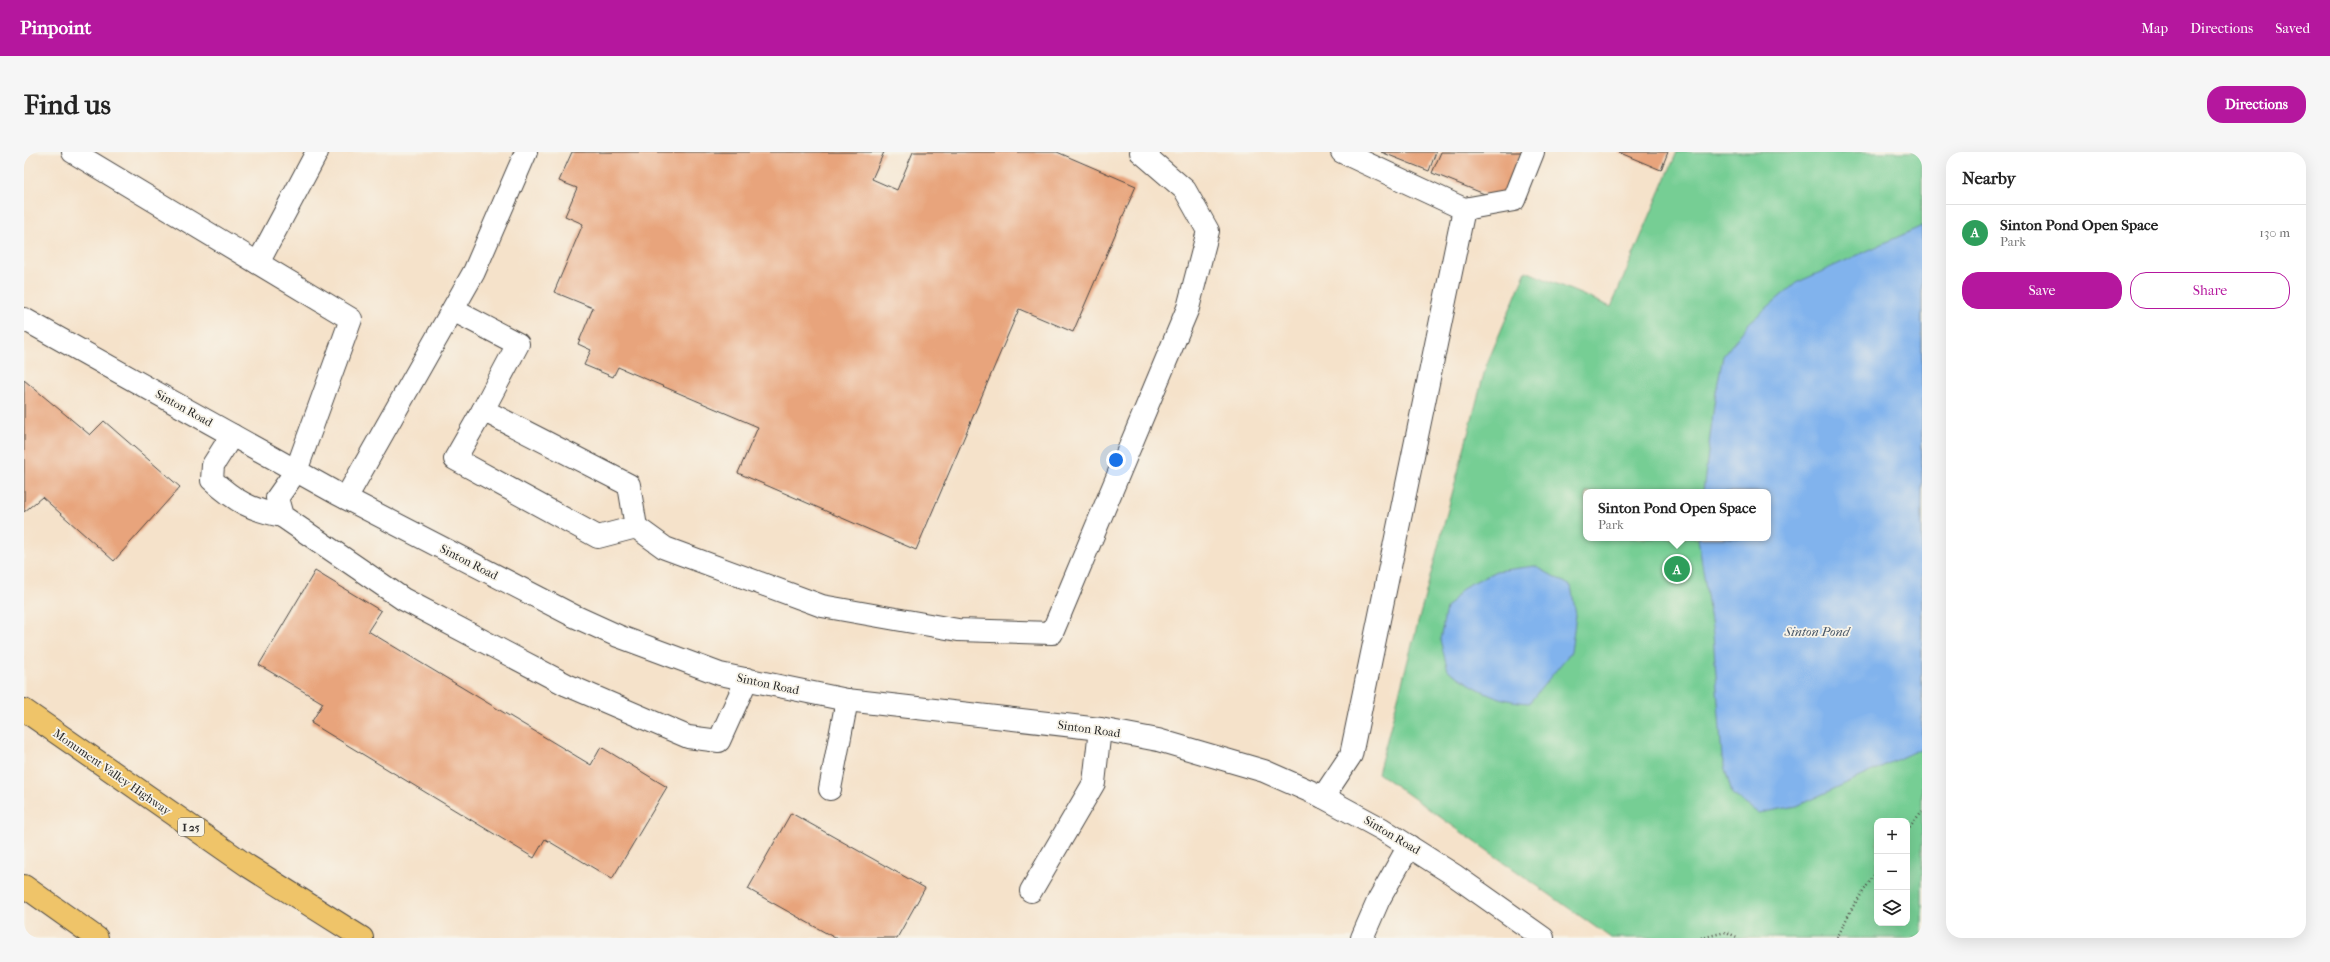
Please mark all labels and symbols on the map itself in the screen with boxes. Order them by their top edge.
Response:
street label: Sinton Road [153,387,215,430]
your location [1106,450,1126,470]
street label: Sinton Road [438,541,501,583]
pin: A [1664,554,1690,584]
water label: Sinton Pond [1784,624,1852,639]
street label: Sinton Road [736,671,801,698]
street label: Sinton Road [1057,718,1122,740]
street label: Monument Valley Highway [50,726,174,818]
street label: Sinton Road [1361,813,1423,857]
road number: I 25 [178,818,204,836]

